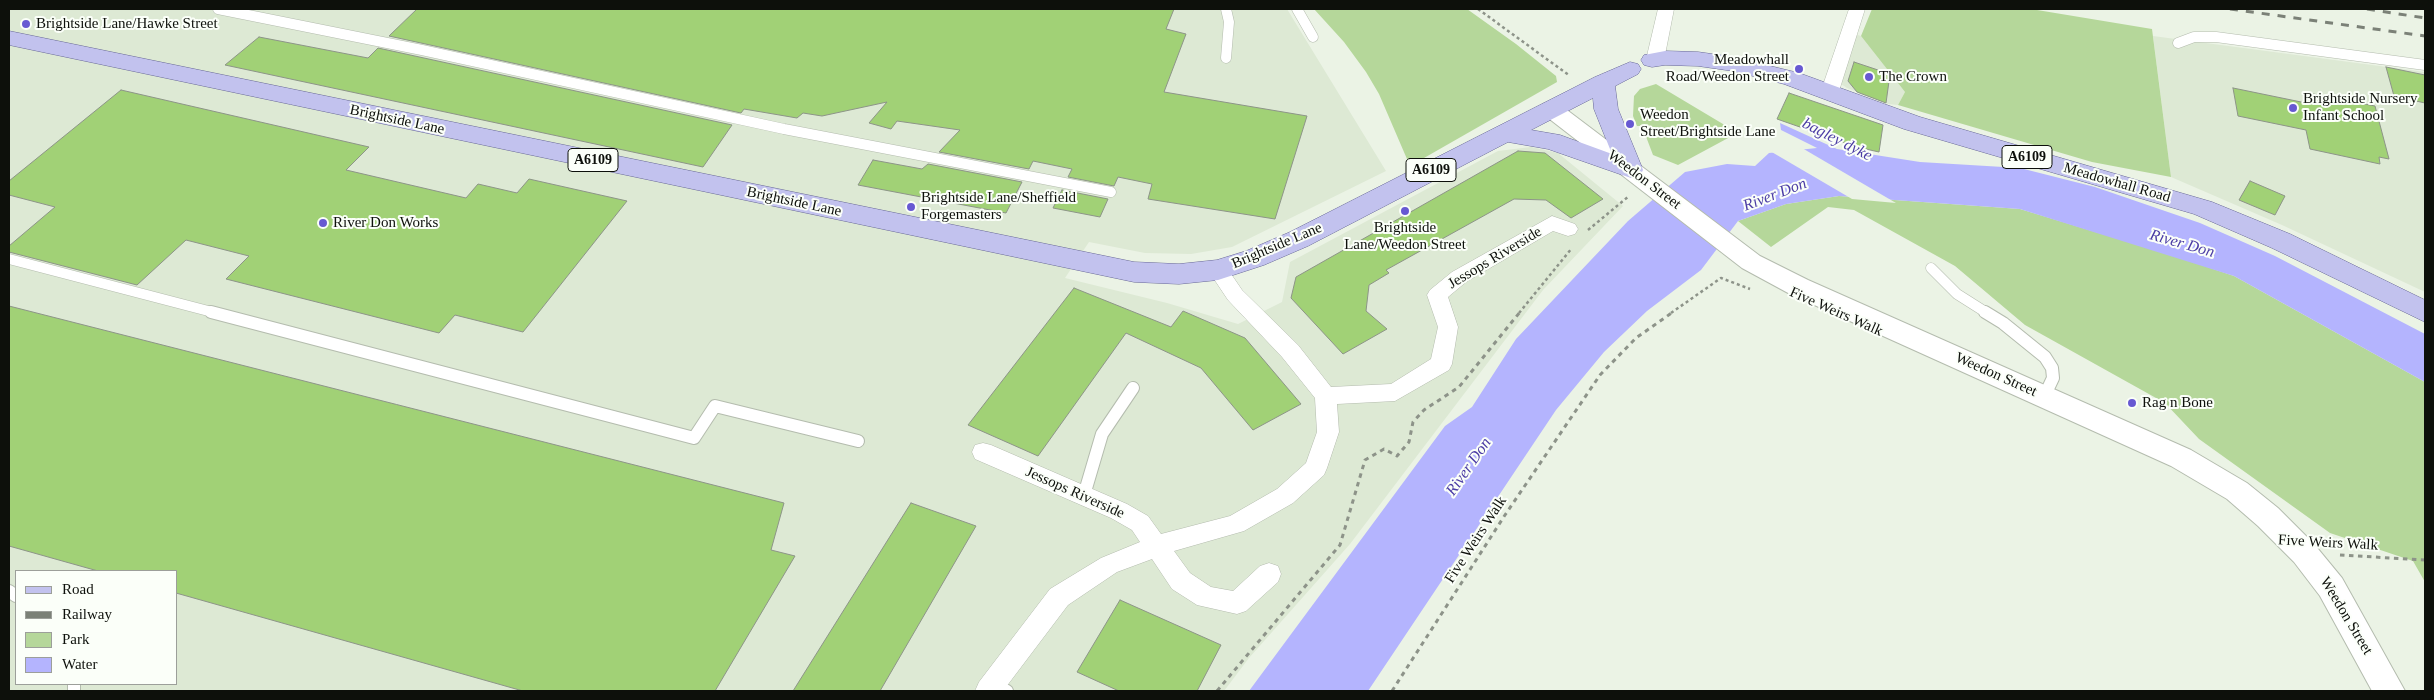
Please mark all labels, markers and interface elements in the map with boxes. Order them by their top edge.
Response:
place label: Brightside Lane/Hawke Street [36,15,218,33]
marker: Brightside Lane/Hawke Street [20,18,32,30]
place label: Meadowhall Road/Weedon Street [1666,51,1789,86]
marker: Meadowhall Road/Weedon Street [1793,63,1805,75]
place label: The Crown [1879,68,1947,86]
marker: The Crown [1863,71,1875,83]
place label: Brightside Nursery Infant School [2303,90,2418,125]
street label: Brightside Lane [348,101,446,139]
marker: Brightside Nursery Infant School [2287,102,2299,114]
place label: Weedon Street/Brightside Lane [1640,106,1775,141]
water label: bagley dyke [1799,114,1875,166]
marker: Weedon Street/Brightside Lane [1624,118,1636,130]
street label: Weedon Street [1604,146,1684,214]
road number: A6109 [2002,146,2052,168]
road number: A6109 [568,148,618,172]
road number: A6109 [1406,158,1456,182]
street label: Meadowhall Road [2061,159,2173,207]
water label: River Don [1741,174,1809,216]
street label: Brightside Lane [745,183,843,221]
place label: Brightside Lane/Sheffield Forgemasters [921,189,1076,224]
marker: Brightside Lane/Sheffield Forgemasters [905,201,917,213]
marker: Brightside Lane/Weedon Street [1399,205,1411,217]
place label: River Don Works [333,214,438,232]
marker: River Don Works [317,217,329,229]
street label: Brightside Lane [1229,219,1325,273]
place label: Brightside Lane/Weedon Street [1344,219,1466,254]
street label: Jessops Riverside [1445,223,1545,293]
water label: River Don [2148,226,2216,262]
street label: Five Weirs Walk [1787,283,1885,341]
street label: Weedon Street [1952,349,2040,401]
place label: Rag n Bone [2142,394,2213,412]
marker: Rag n Bone [2126,397,2138,409]
water label: River Don [1442,434,1496,500]
street label: Jessops Riverside [1023,463,1127,523]
street label: Five Weirs Walk [1441,493,1511,587]
street label: Five Weirs Walk [2278,531,2378,555]
legend [15,570,178,685]
street label: Weedon Street [2316,574,2376,658]
text: Road [62,581,94,597]
text: Railway [62,606,112,622]
text: Park [62,631,90,647]
text: Water [62,656,97,672]

